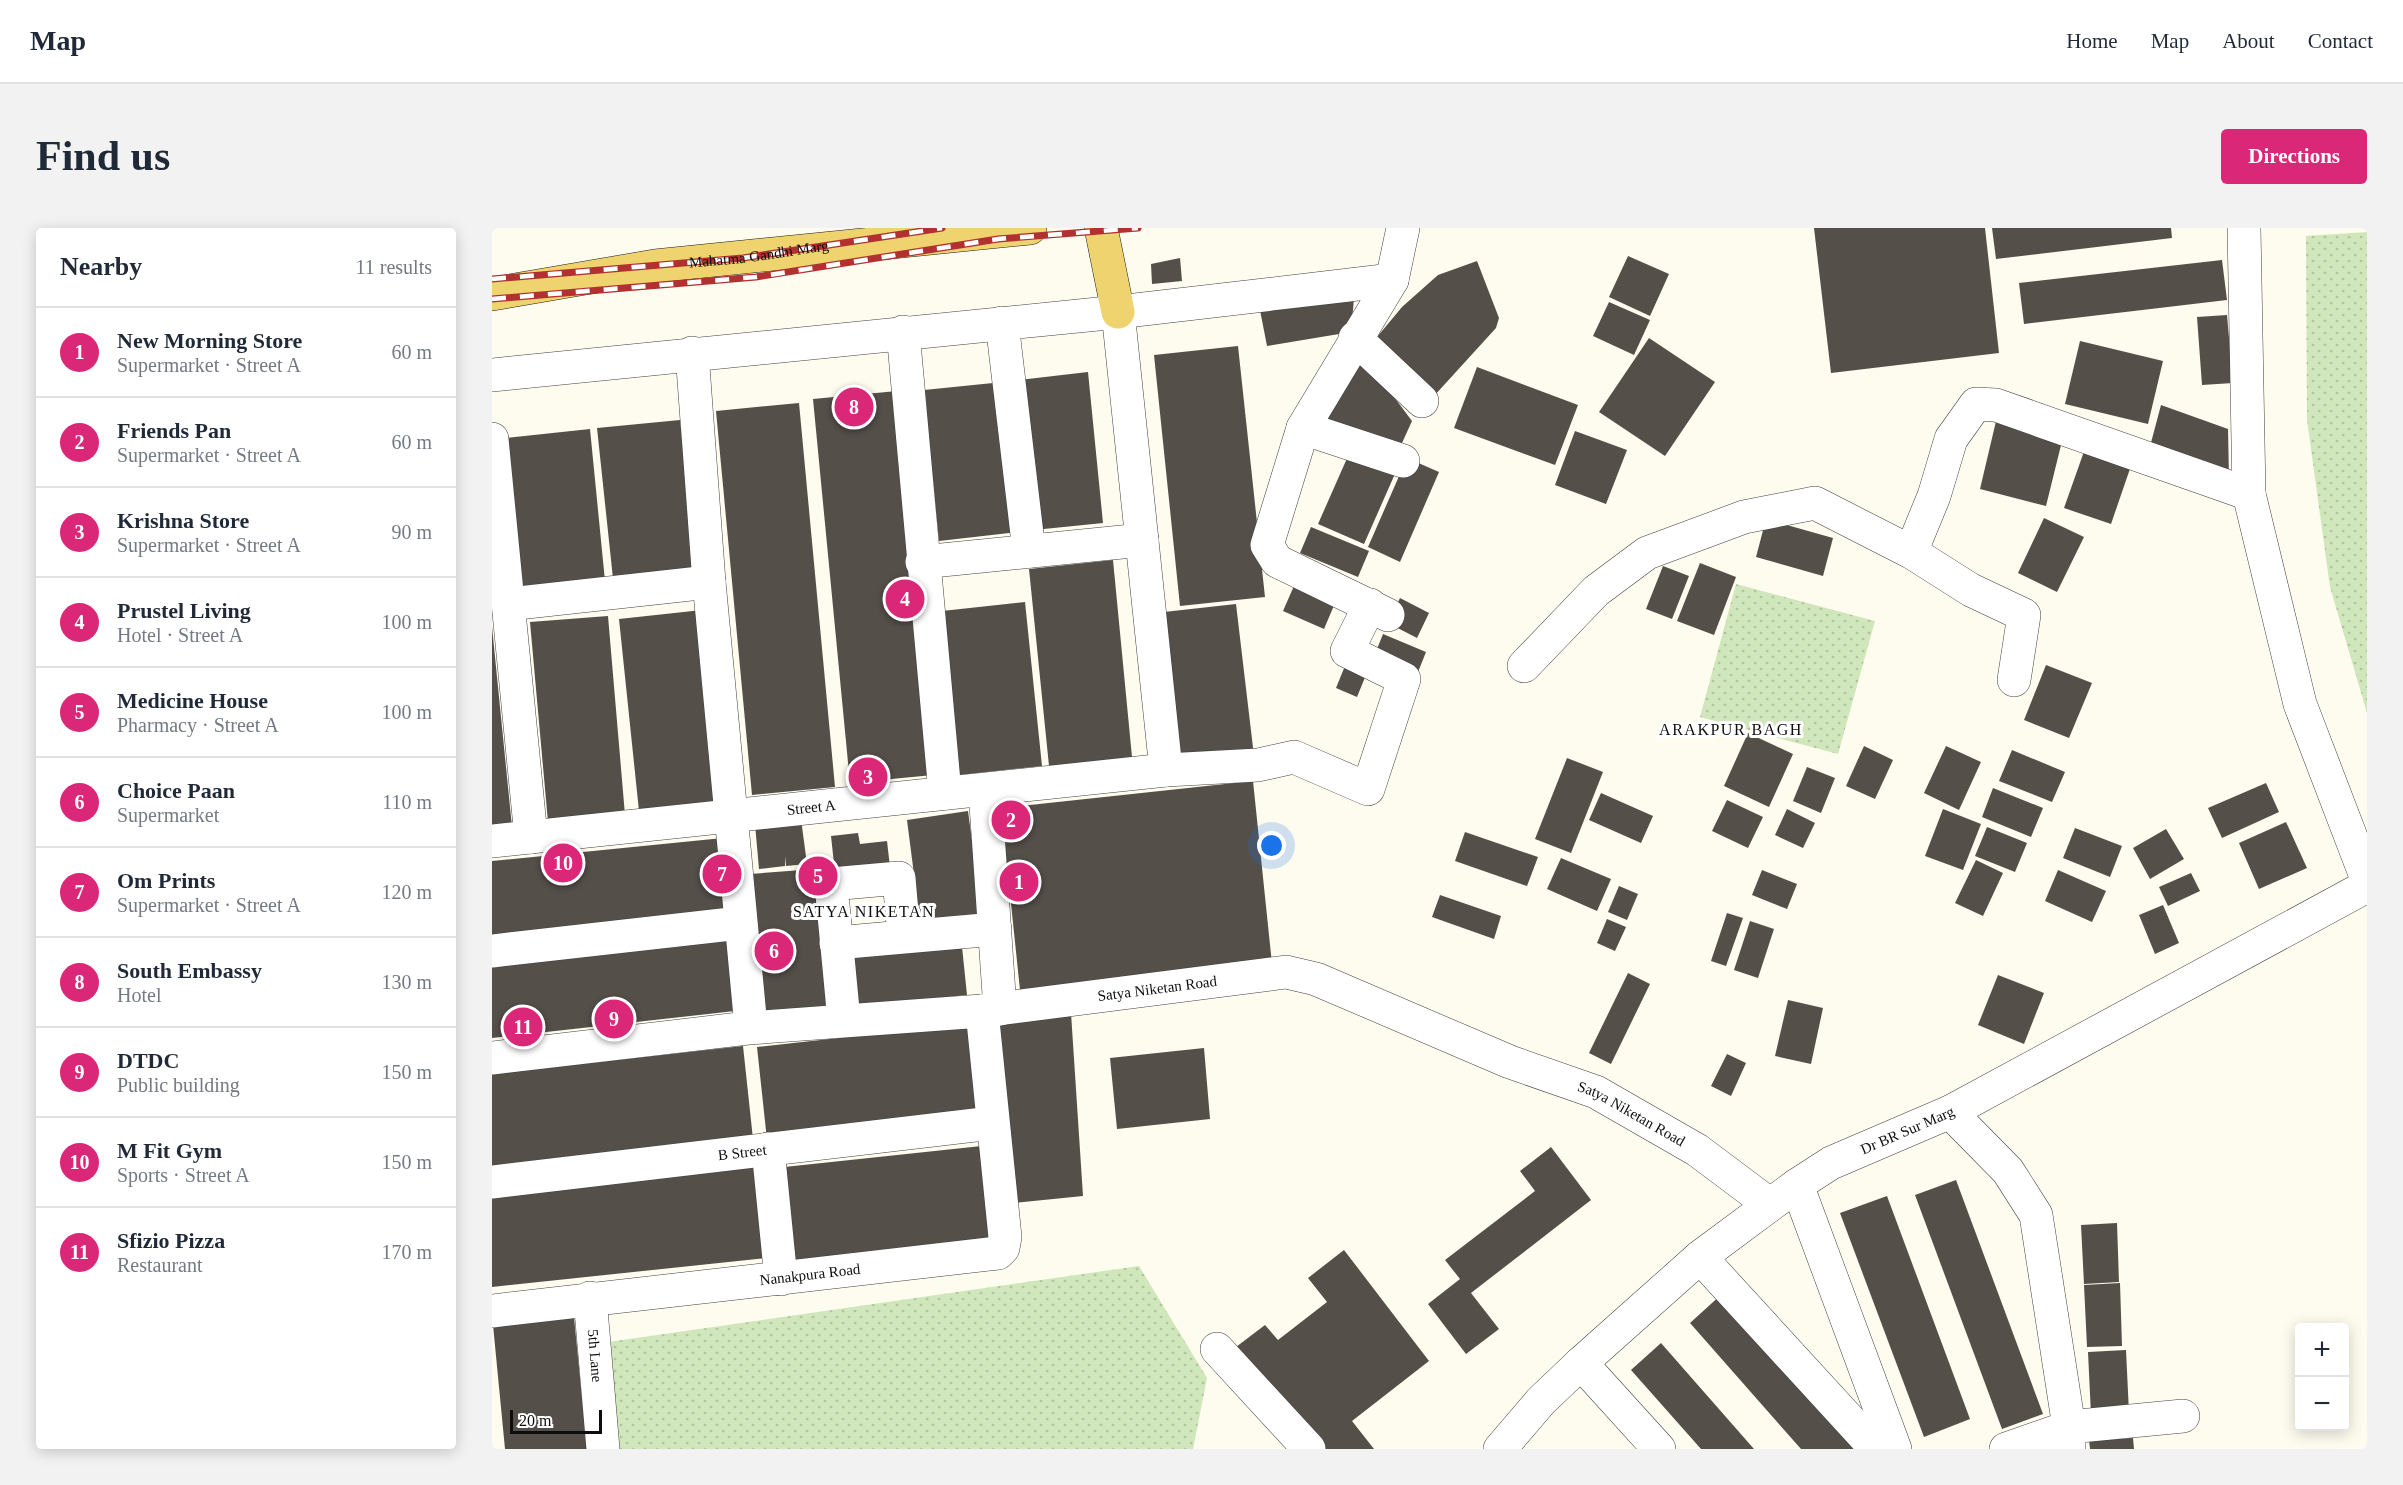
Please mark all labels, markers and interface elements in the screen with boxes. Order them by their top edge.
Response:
text: Map [30,25,86,56]
text: Home [2066,29,2118,53]
text: Map [2151,29,2189,53]
text: About [2222,29,2275,53]
text: Contact [2308,29,2373,53]
button: Directions [2221,129,2367,184]
text: Find us [36,133,170,179]
street label: Mahatma Gandhi Marg [688,237,830,270]
text: Nearby [60,252,142,281]
text: 11 results [356,256,432,278]
text: New Morning Store [117,328,302,353]
text: 1 [75,341,85,363]
text: 60 m [391,341,432,363]
text: Supermarket · Street A [117,354,301,376]
pin: 8 [834,384,874,429]
text: Friends Pan [117,418,231,443]
text: 2 [75,431,85,453]
text: 60 m [391,431,432,453]
text: Supermarket · Street A [117,444,301,466]
text: Krishna Store [117,508,249,533]
text: 3 [75,521,85,543]
text: 90 m [391,521,432,543]
text: Supermarket · Street A [117,534,301,556]
pin: 4 [886,576,924,622]
text: Prustel Living [117,598,251,623]
text: 4 [75,611,85,633]
text: 100 m [381,611,432,633]
text: Hotel · Street A [117,624,243,646]
text: Medicine House [117,688,268,713]
text: 5 [75,701,85,723]
text: 100 m [381,701,432,723]
text: Pharmacy · Street A [117,714,279,736]
district label: ARAKPUR BAGH [1659,721,1803,738]
pin: 3 [848,754,887,800]
text: Choice Paan [117,778,235,803]
text: 6 [75,791,85,813]
text: 110 m [382,791,432,813]
street label: Street A [786,797,836,818]
pin: 2 [992,798,1030,842]
text: Supermarket [117,804,219,826]
your location [1257,831,1286,860]
pin: 10 [544,840,582,886]
pin: 7 [702,852,742,896]
pin: 5 [798,854,838,898]
pin: 1 [1000,860,1038,904]
text: Om Prints [117,868,215,893]
text: 7 [75,881,85,903]
text: 120 m [381,881,432,903]
text: Supermarket · Street A [117,894,301,916]
district label: SATYA NIKETAN [793,903,935,920]
pin: 6 [754,928,794,974]
text: South Embassy [117,958,262,983]
text: 8 [75,971,85,993]
text: 130 m [381,971,432,993]
street label: Satya Niketan Road [1097,973,1218,1004]
text: Hotel [117,984,161,1006]
pin: 9 [594,996,634,1042]
pin: 11 [504,1004,543,1050]
text: DTDC [117,1048,179,1073]
text: 9 [75,1061,85,1083]
text: 150 m [381,1061,432,1083]
text: Public building [117,1074,240,1096]
street label: Satya Niketan Road [1576,1078,1688,1150]
street label: Dr BR Sur Marg [1858,1103,1957,1157]
text: M Fit Gym [117,1138,222,1163]
street label: B Street [717,1142,768,1163]
text: 10 [70,1151,90,1173]
text: 150 m [381,1151,432,1173]
text: Sports · Street A [117,1164,250,1186]
text: Sfizio Pizza [117,1228,225,1253]
text: 11 [70,1241,89,1263]
text: 170 m [381,1241,432,1263]
text: Restaurant [117,1254,203,1276]
street label: Nanakpura Road [759,1261,862,1288]
map controls [2295,1323,2349,1431]
button: + [2295,1323,2349,1377]
street label: 5th Lane [585,1329,605,1383]
button: − [2295,1377,2349,1431]
scale bar [510,1407,602,1434]
text: 20 m [519,1412,551,1429]

